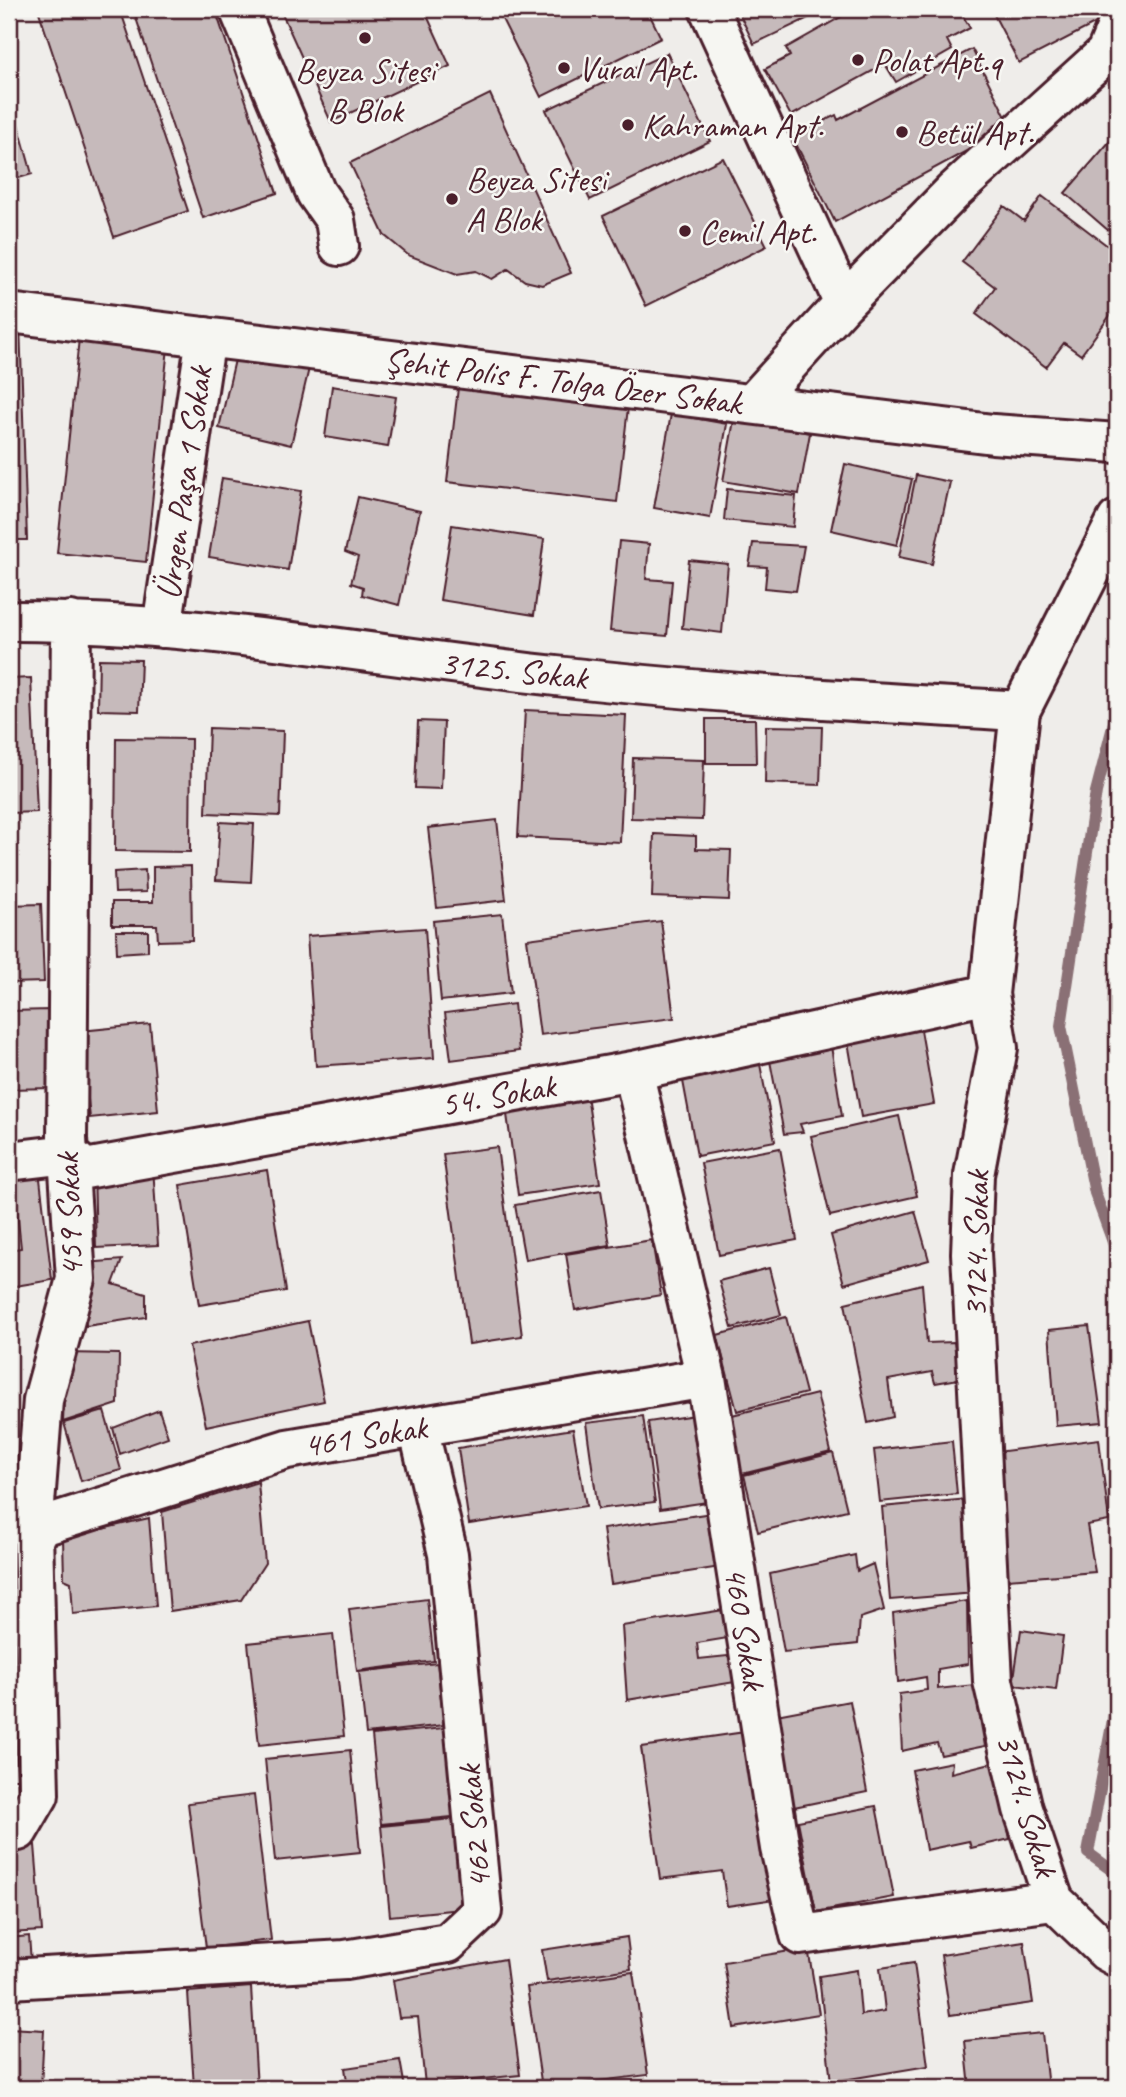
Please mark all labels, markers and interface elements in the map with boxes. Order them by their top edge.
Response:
marker: Beyza Sitesi B Blok [357,30,373,46]
place label: Polat Apt.q [872,38,1004,83]
place label: Vural Apt. [578,46,697,91]
place label: Beyza Sitesi B Blok [295,48,439,133]
marker: Polat Apt.q [850,52,866,68]
marker: Vural Apt. [556,60,572,76]
place label: Kahraman Apt. [642,103,824,148]
place label: Betül Apt. [916,110,1034,155]
marker: Kahraman Apt. [620,117,636,133]
marker: Betül Apt. [894,124,910,140]
place label: Beyza Sitesi A Blok [466,157,610,242]
marker: Beyza Sitesi A Blok [444,191,460,207]
place label: Cemil Apt. [699,209,817,254]
marker: Cemil Apt. [677,223,693,239]
street label: Şehit Polis F. Tolga Özer Sokak [382,337,747,426]
street label: Ürgen Paşa 1 Sokak [145,362,223,602]
street label: 3125. Sokak [439,640,592,700]
street label: 54. Sokak [437,1062,561,1127]
street label: 459 Sokak [44,1150,94,1278]
street label: 3124. Sokak [952,1168,1000,1318]
street label: 461 Sokak [300,1404,432,1468]
street label: 460 Sokak [713,1563,777,1695]
street label: 3124. Sokak [985,1728,1069,1884]
street label: 462 Sokak [446,1761,502,1891]

